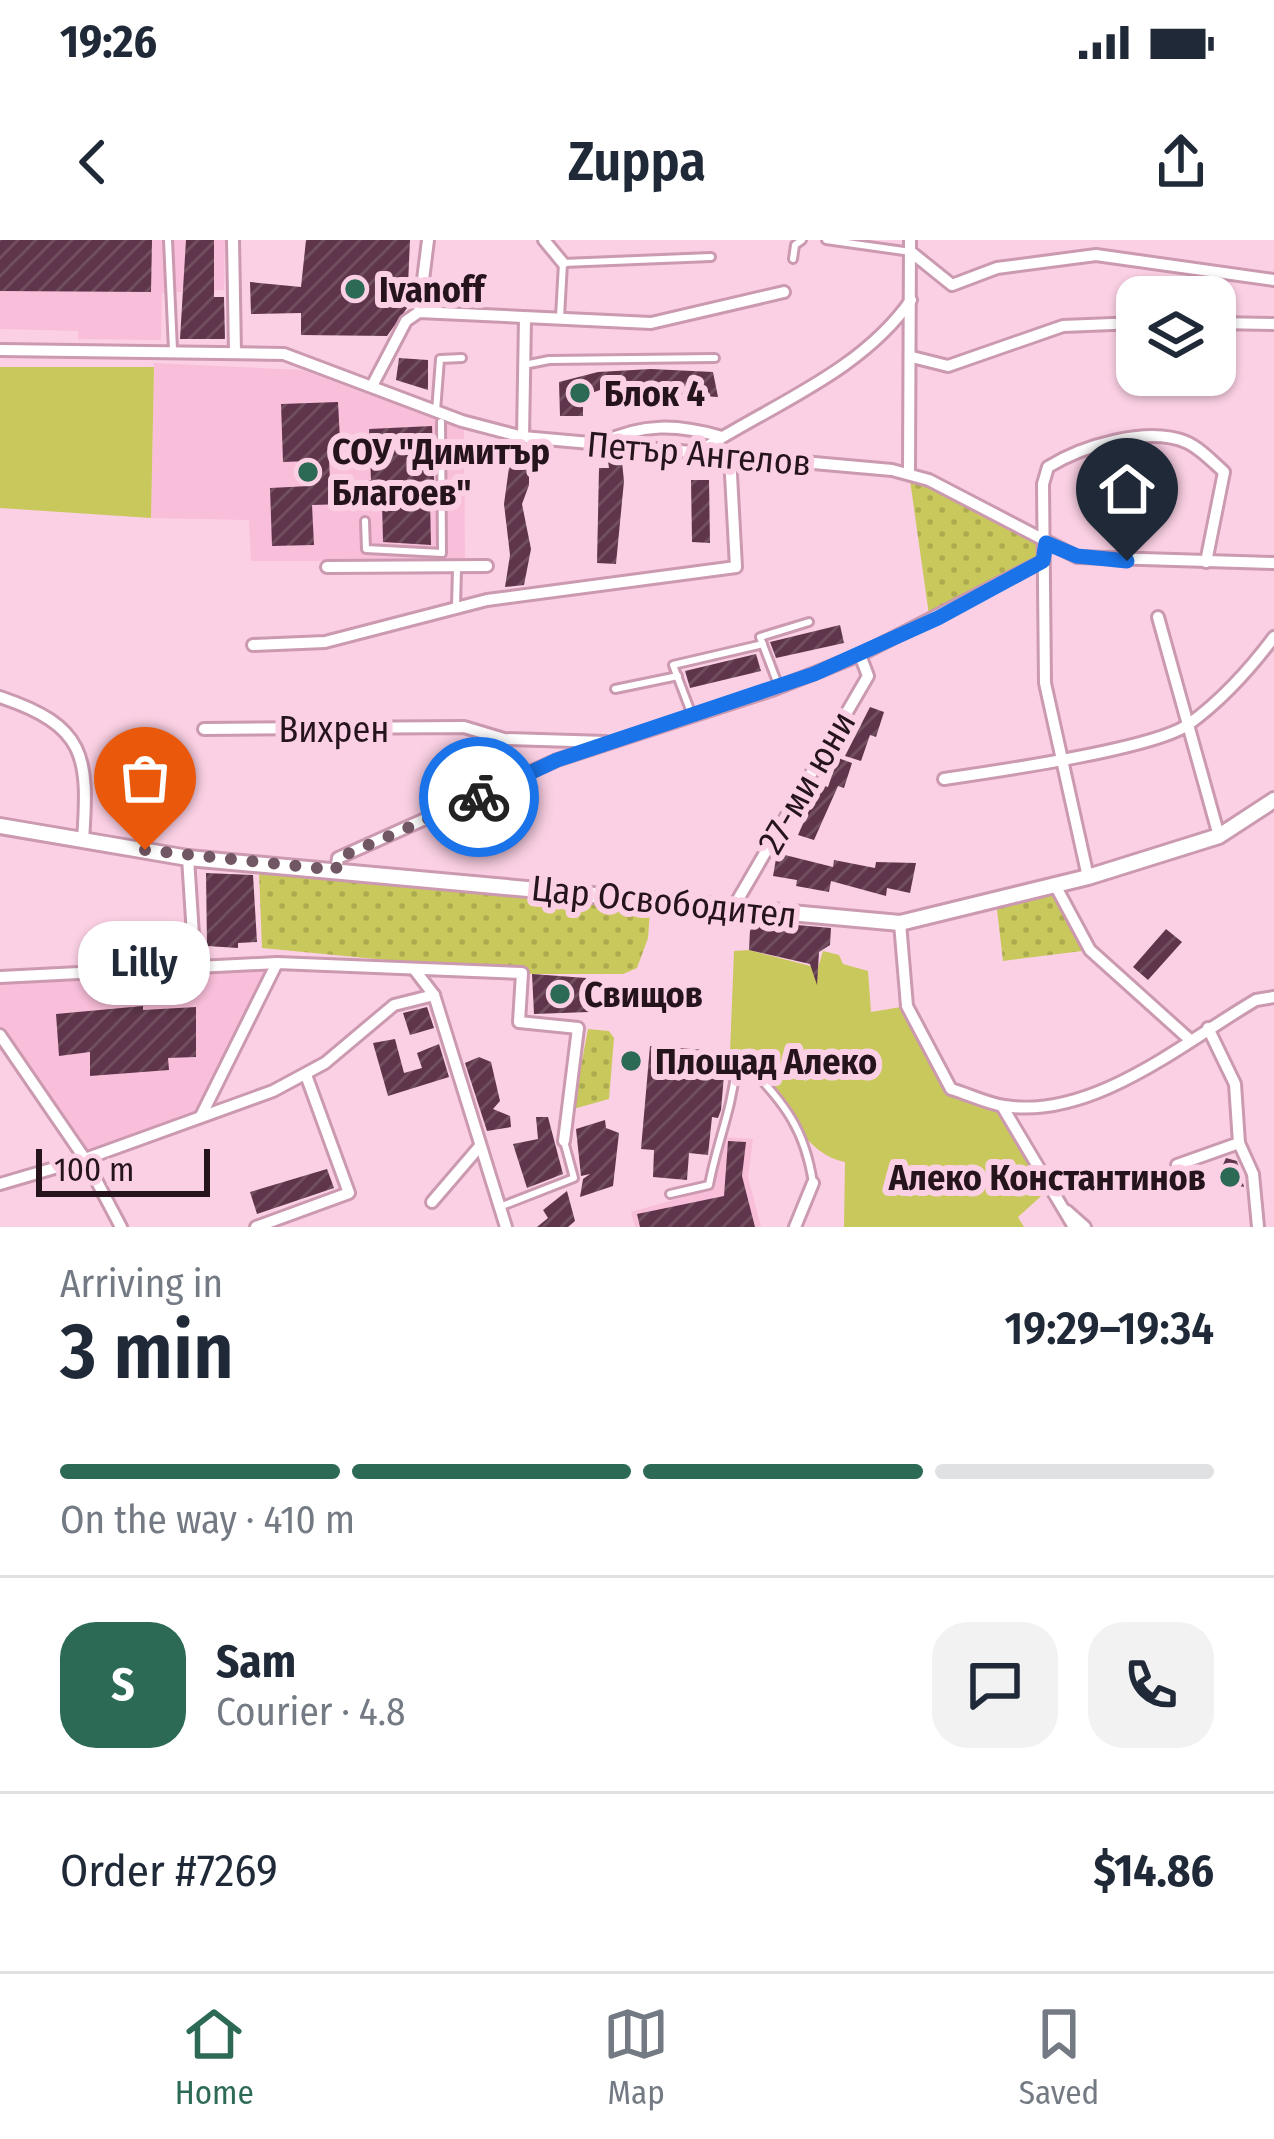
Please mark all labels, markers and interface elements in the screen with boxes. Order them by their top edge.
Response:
text: 19:26 [60,15,157,69]
icon: back [60,129,126,195]
icon: share [1148,129,1214,195]
text: Zuppa [568,130,706,194]
place label: Ivanoff [379,268,488,312]
marker: Ivanoff [342,276,368,302]
map controls [1116,276,1236,396]
button: layers [1116,276,1236,396]
place label: Блок 4 [604,372,705,416]
marker: Блок 4 [567,380,593,406]
street label: Петър Ангелов [585,422,813,486]
place label: СОУ "Димитър Благоев" [332,430,550,515]
pin [1076,438,1178,561]
icon: home [1094,456,1160,522]
marker: СОУ "Димитър Благоев" [295,459,321,485]
street label: 27-ми юни [749,703,865,862]
street label: Вихрен [279,708,389,752]
pin [94,727,196,850]
courier [419,737,539,857]
icon: bag [112,745,178,811]
icon: bike [446,764,512,830]
street label: Цар Освободител [529,866,799,938]
callout: Lilly [79,922,211,1006]
text: Lilly [110,940,178,986]
place label: Свищов [584,973,703,1017]
marker: Свищов [547,981,573,1007]
place label: Площад Алеко [655,1040,877,1084]
marker: Площад Алеко [618,1048,644,1074]
scale bar [36,1143,210,1196]
text: 100 m [54,1150,134,1190]
place label: Алеко Константинов [888,1156,1206,1200]
marker: Алеко Константинов [1217,1164,1243,1190]
text: Arriving in [60,1261,223,1307]
text: 19:29–19:34 [1005,1302,1214,1356]
text: 3 min [60,1305,234,1399]
text: On the way · 410 m [60,1497,355,1543]
button: chat [932,1622,1058,1748]
button: phone [1088,1622,1214,1748]
text: Sam [216,1635,296,1689]
text: S [111,1658,135,1712]
text: Courier · 4.8 [216,1689,406,1735]
text: Order #7269 [60,1844,278,1898]
text: $14.86 [1093,1844,1214,1898]
tab: Home [175,2001,254,2113]
tab: Map [603,2001,669,2113]
tab: Saved [1019,2001,1099,2113]

